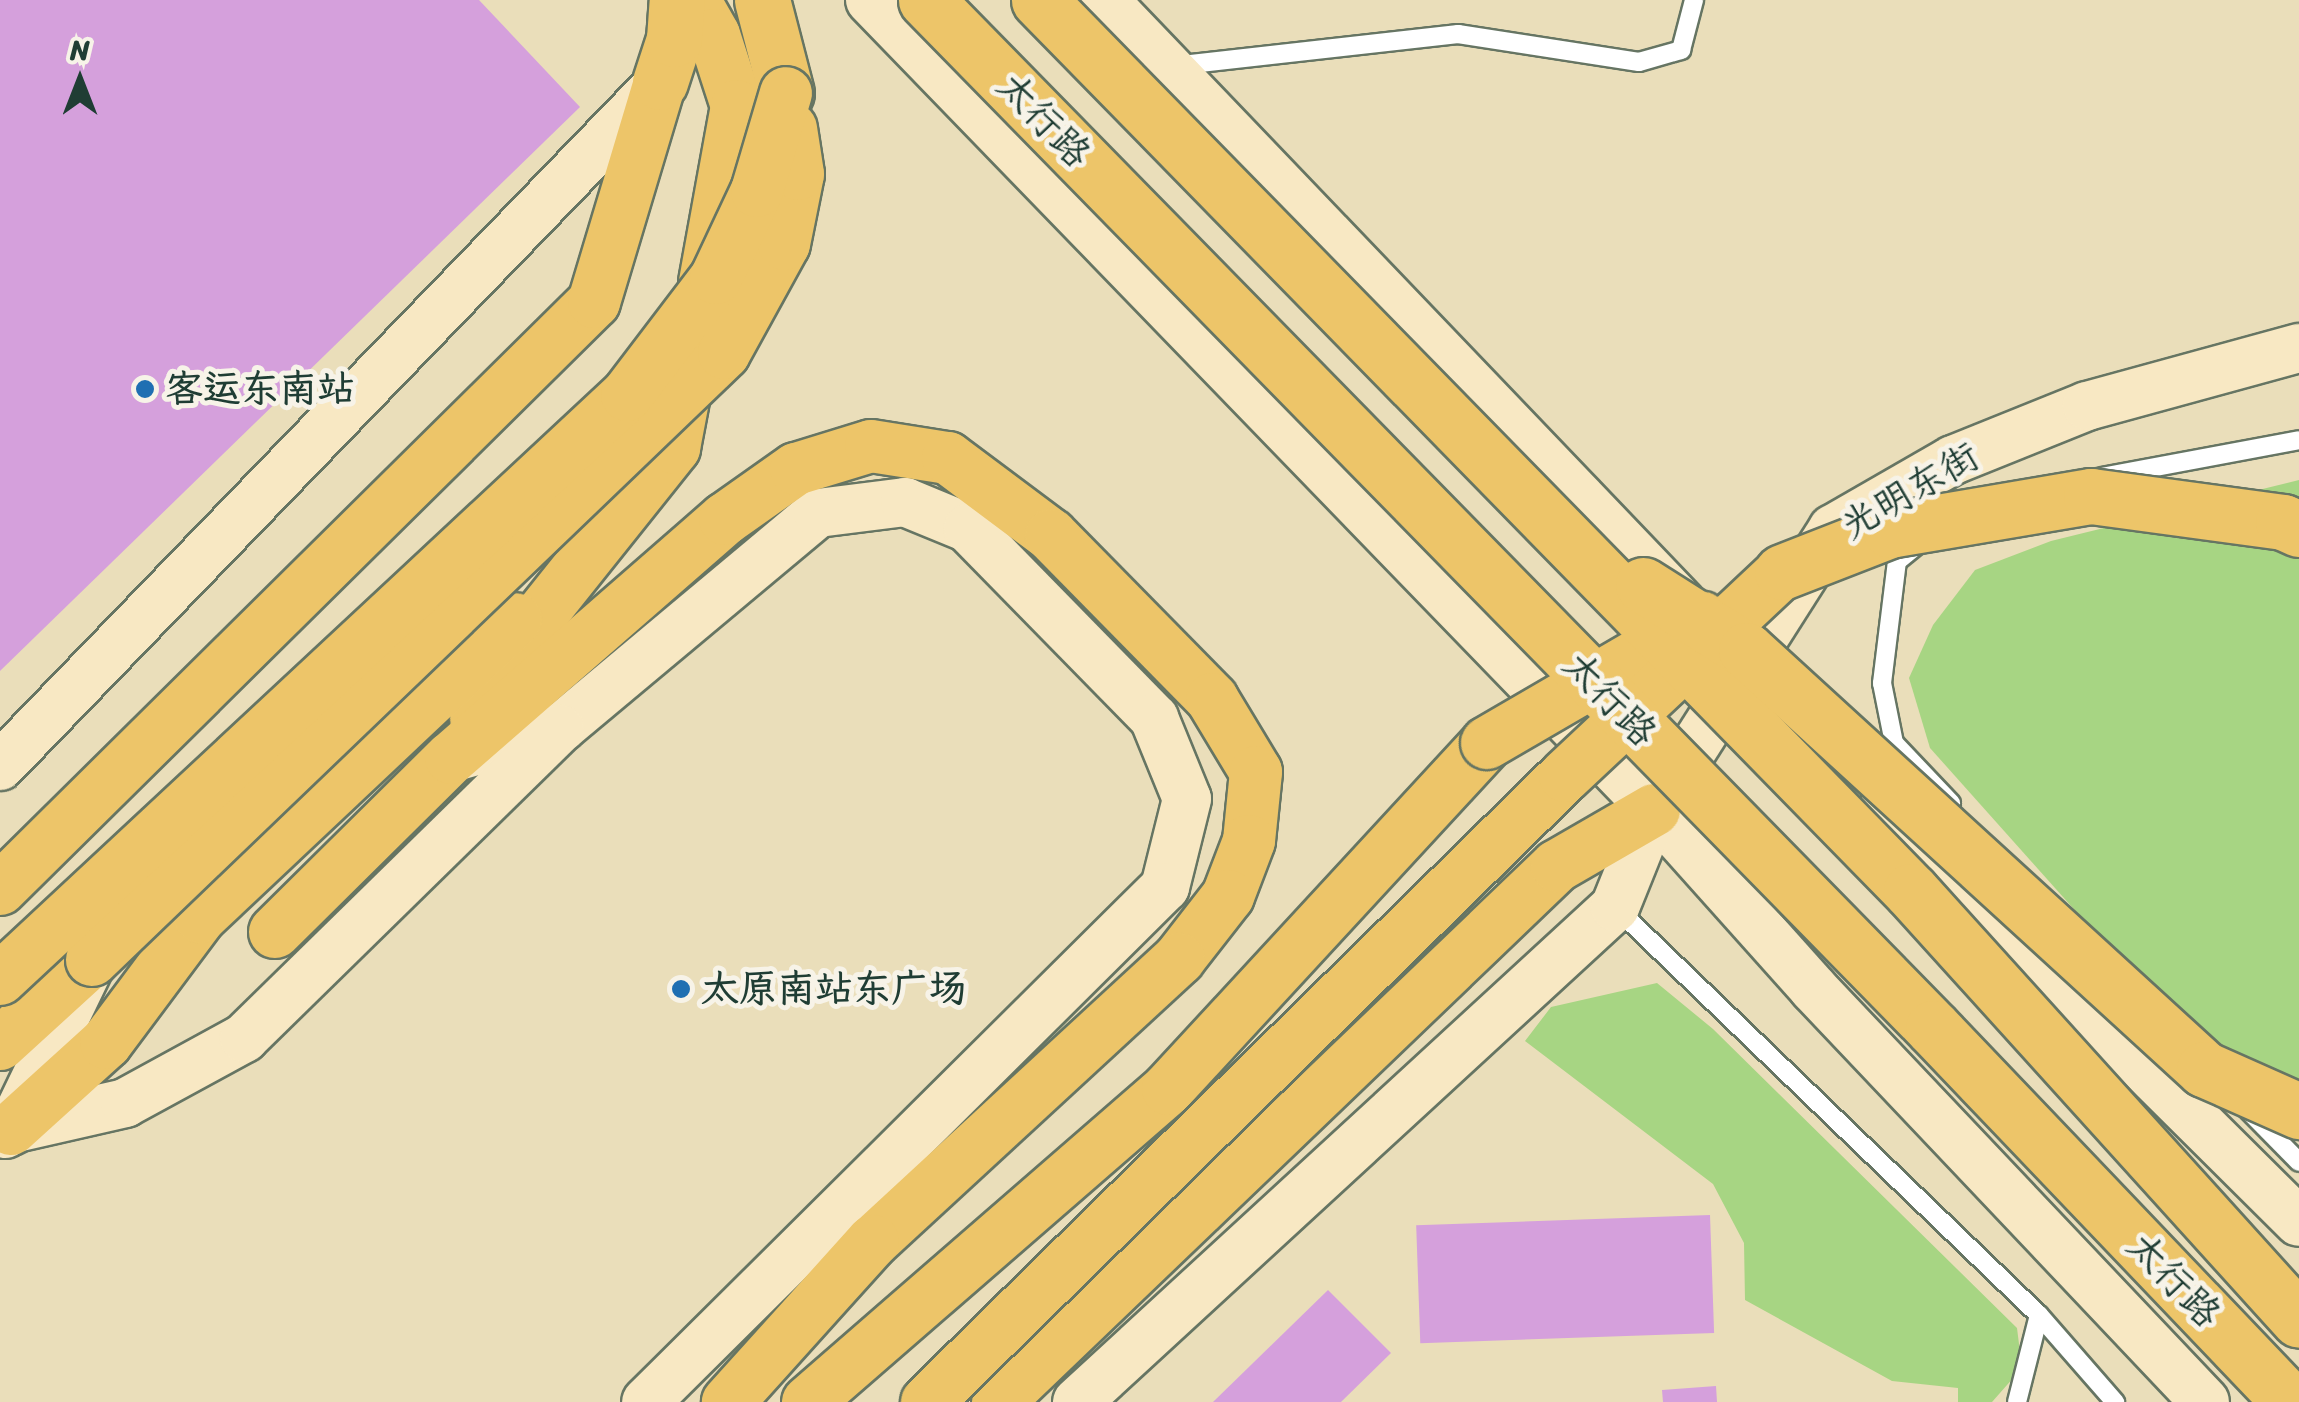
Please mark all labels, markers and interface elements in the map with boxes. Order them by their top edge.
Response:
text: N [70,25,90,74]
north arrow [30,30,130,130]
street label: 太行路 [988,63,1100,177]
place label: 客运东南站 [165,366,355,412]
marker: 客运东南站 [134,378,156,400]
street label: 光明东街 [1833,433,1987,549]
street label: 太行路 [1554,642,1666,756]
place label: 太原南站东广场 [701,966,967,1012]
marker: 太原南站东广场 [670,978,692,1000]
street label: 太行路 [2118,1223,2230,1337]

